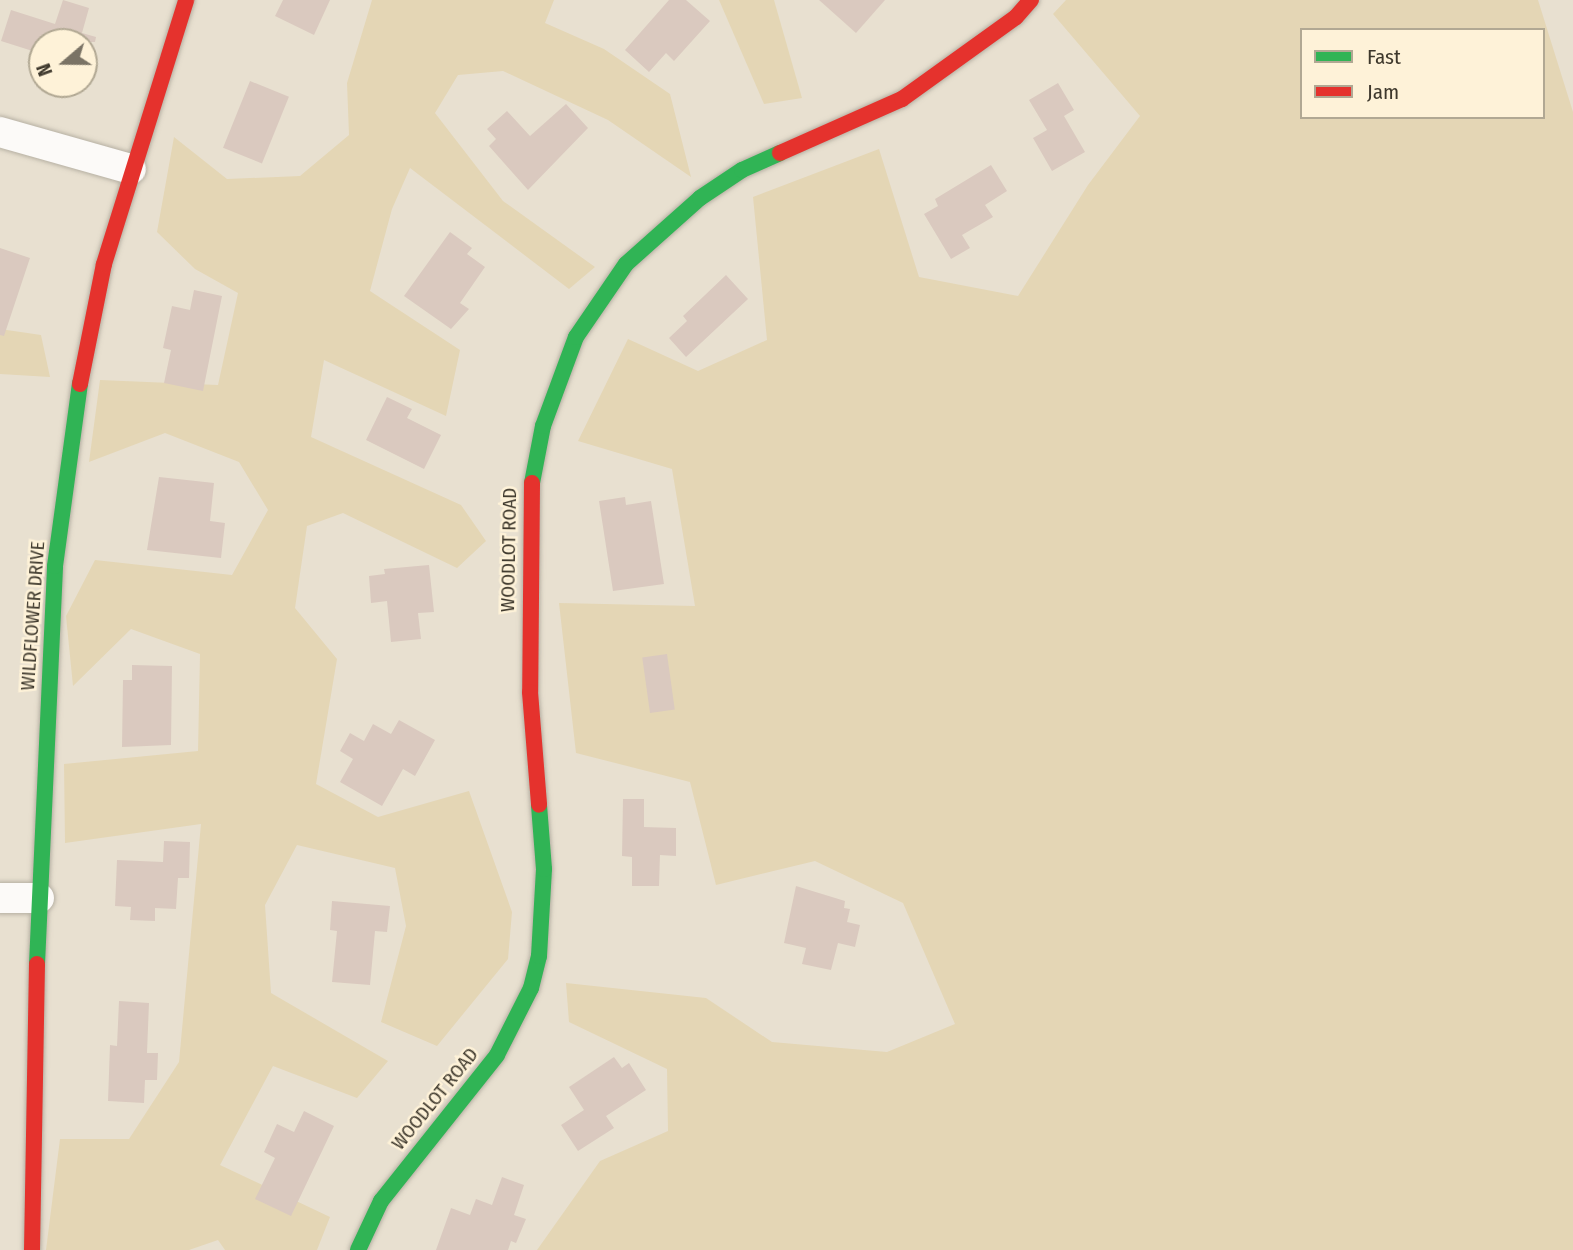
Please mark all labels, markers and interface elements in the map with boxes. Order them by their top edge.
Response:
north arrow [28,28,98,98]
legend [1300,28,1545,119]
text: Fast [1367,44,1401,70]
text: N [32,60,57,79]
text: Jam [1367,79,1399,105]
street label: WOODLOT ROAD [497,488,521,612]
street label: WILDFLOWER DRIVE [16,541,50,691]
street label: WOODLOT ROAD [387,1044,483,1154]

